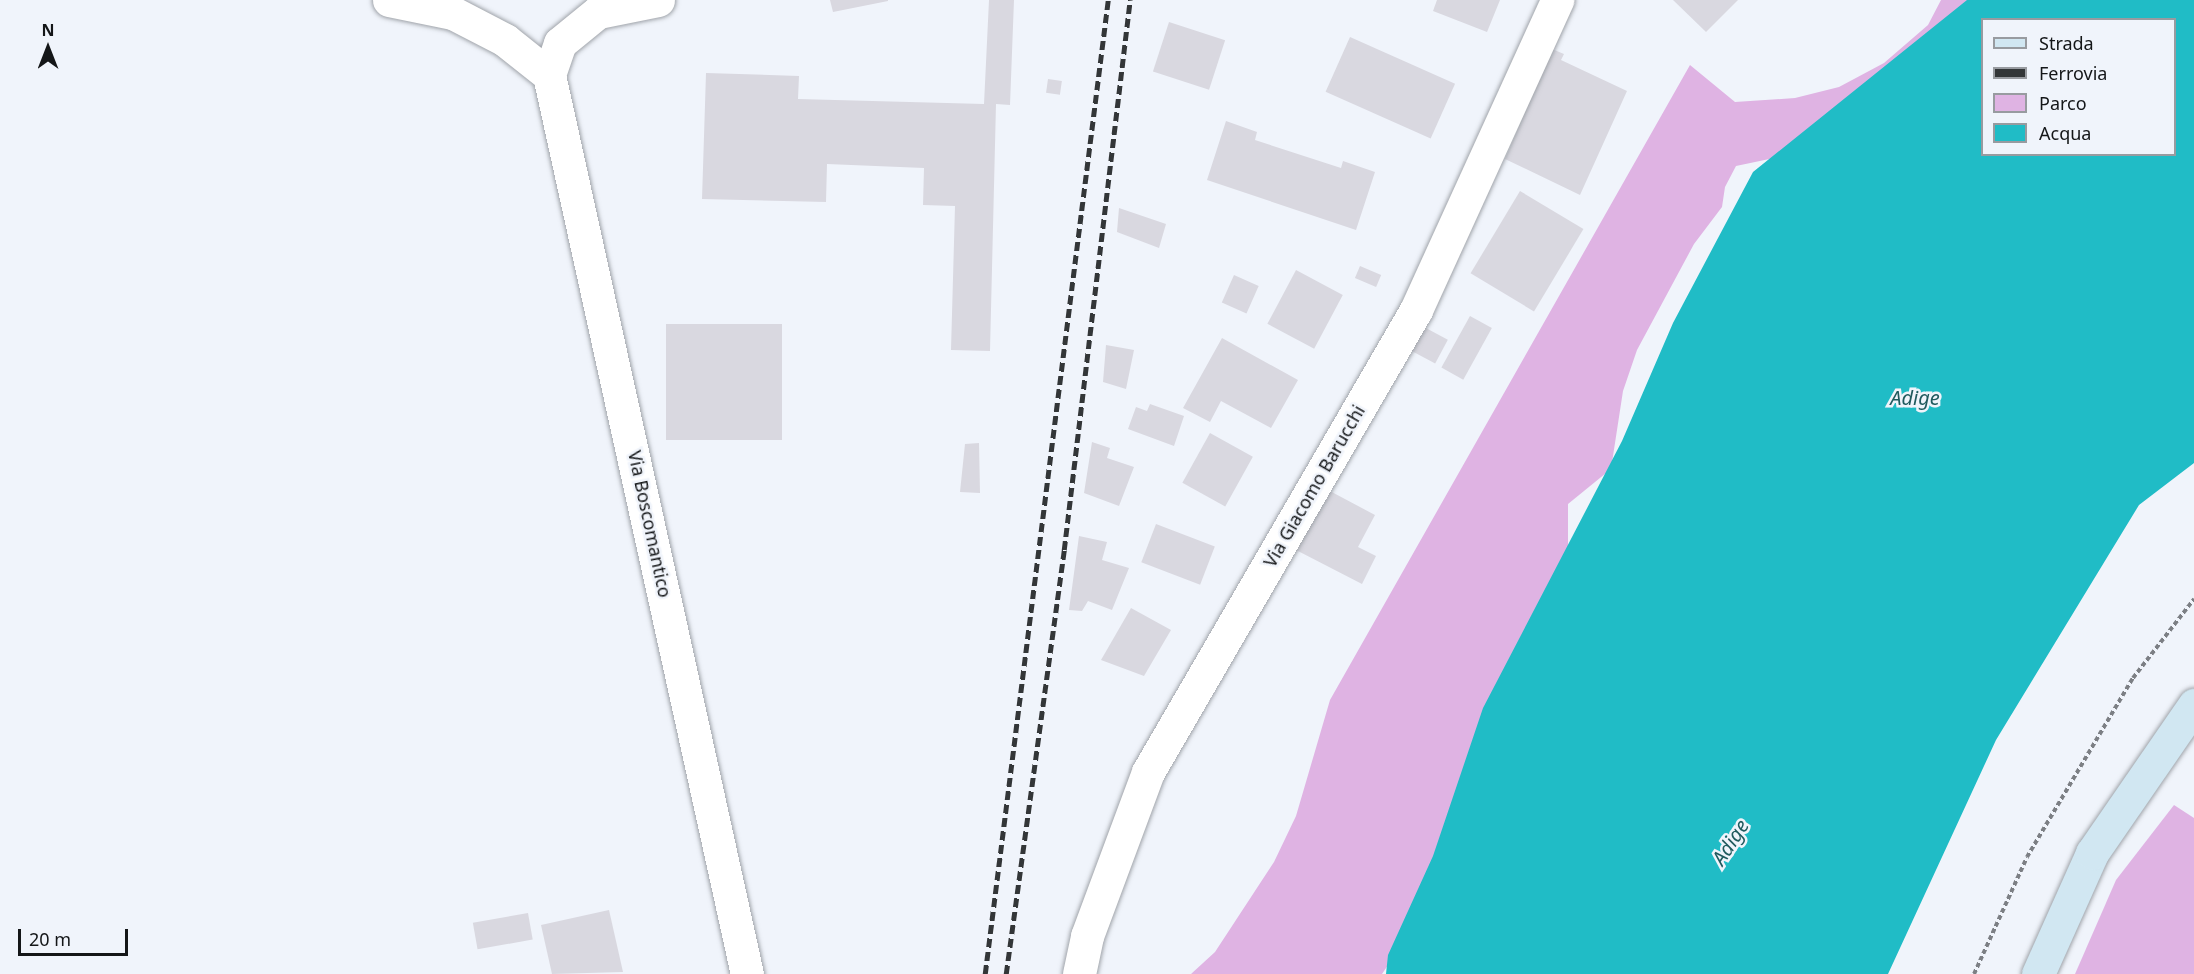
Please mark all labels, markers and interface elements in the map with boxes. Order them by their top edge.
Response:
north arrow [18,18,78,78]
legend [1981,18,2176,156]
text: N [41,19,55,41]
text: Strada [2039,31,2094,55]
text: Ferrovia [2039,61,2107,85]
text: Parco [2039,91,2087,115]
text: Acqua [2039,121,2091,145]
water label: Adige [1890,385,1940,409]
street label: Via Giacomo Barucchi [1259,401,1369,571]
street label: Via Boscomantico [624,449,676,599]
water label: Adige [1706,815,1754,869]
scale bar [21,917,130,955]
text: 20 m [29,927,71,951]

